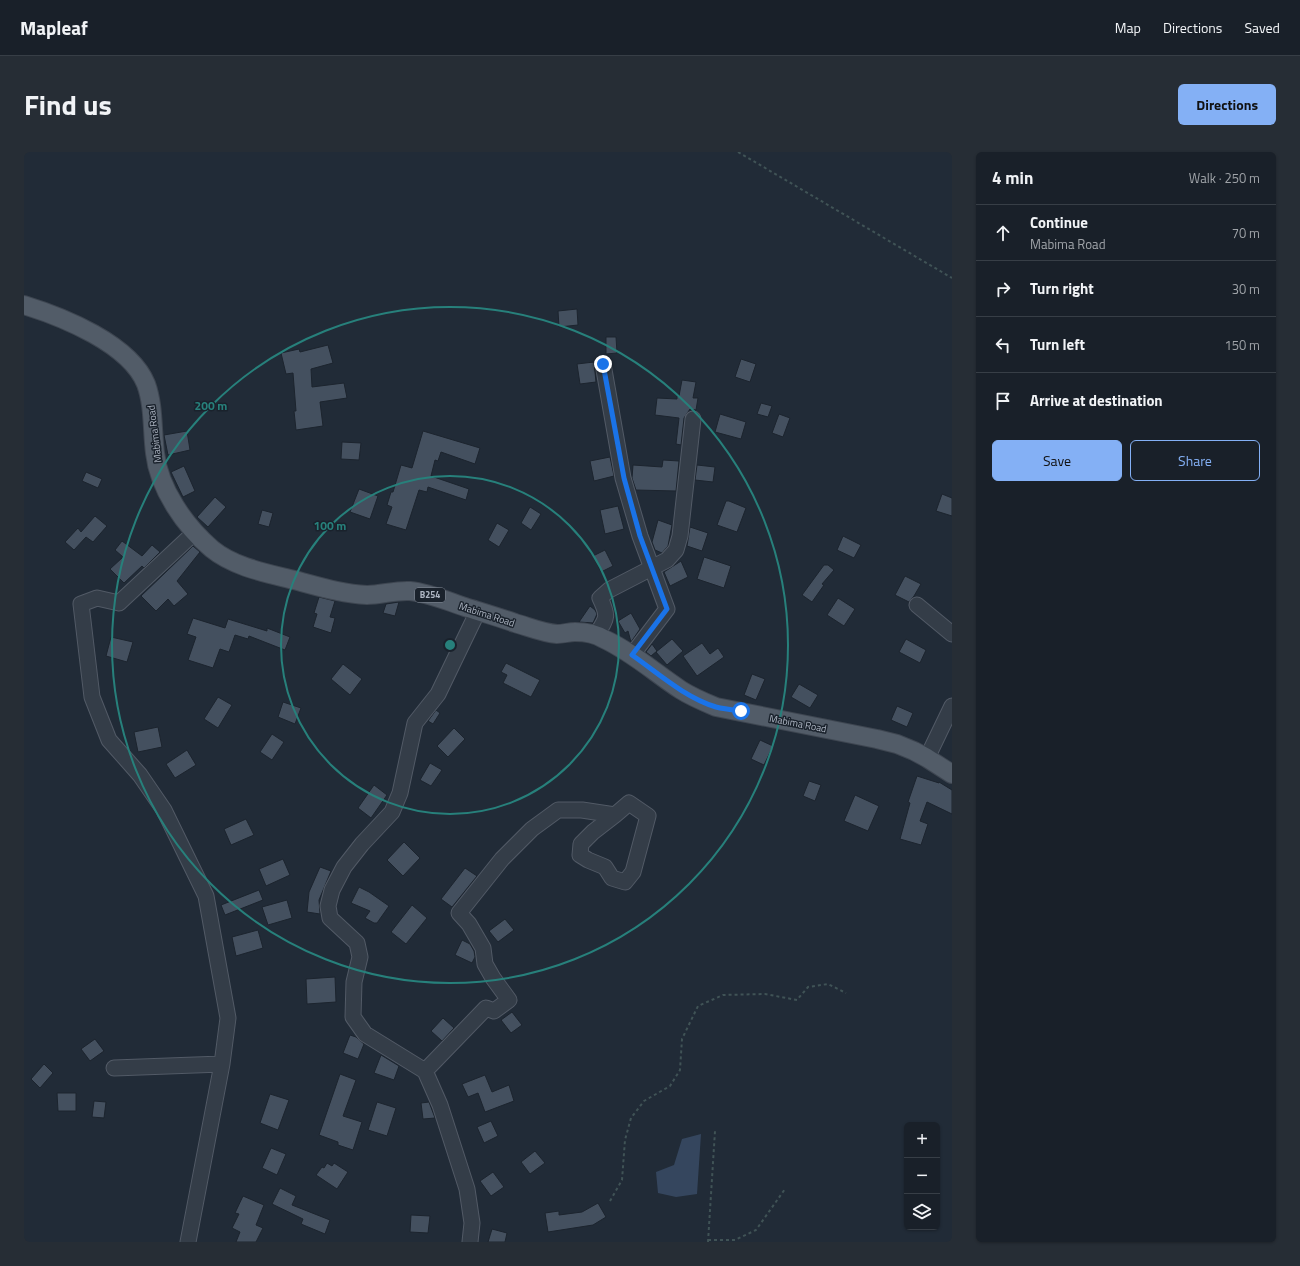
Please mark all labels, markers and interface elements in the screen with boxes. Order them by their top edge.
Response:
text: Mapleaf [20,13,88,42]
text: Map [1115,17,1141,38]
text: Directions [1163,17,1222,38]
text: Saved [1244,17,1280,38]
text: Find us [24,83,112,126]
button: Directions [1178,84,1276,125]
text: 4 min [992,165,1033,191]
text: Walk · 250 m [1189,168,1260,188]
text: Continue [1030,211,1088,234]
icon: ahead [992,222,1014,244]
text: 70 m [1232,223,1260,243]
text: Mabima Road [1030,234,1106,254]
text: Turn right [1030,277,1094,300]
icon: right [992,278,1014,300]
text: 30 m [1232,279,1260,299]
text: Turn left [1030,333,1085,356]
icon: left [992,334,1014,356]
text: 150 m [1224,335,1260,355]
route end [594,355,612,373]
text: Arrive at destination [1030,389,1163,412]
icon: arrive [992,390,1014,412]
text: 200 m [195,396,227,415]
street label: Mabima Road [144,404,165,464]
button: Save [992,440,1122,481]
button: Share [1130,440,1260,481]
text: 100 m [314,516,346,535]
road number: B254 [415,588,445,602]
street label: Mabima Road [457,598,517,631]
centre of rings [443,638,457,652]
route start [732,702,750,720]
street label: Mabima Road [768,711,828,736]
map controls [904,1122,940,1230]
button: + [904,1122,940,1158]
button: − [904,1158,940,1194]
button: layers [904,1194,940,1230]

